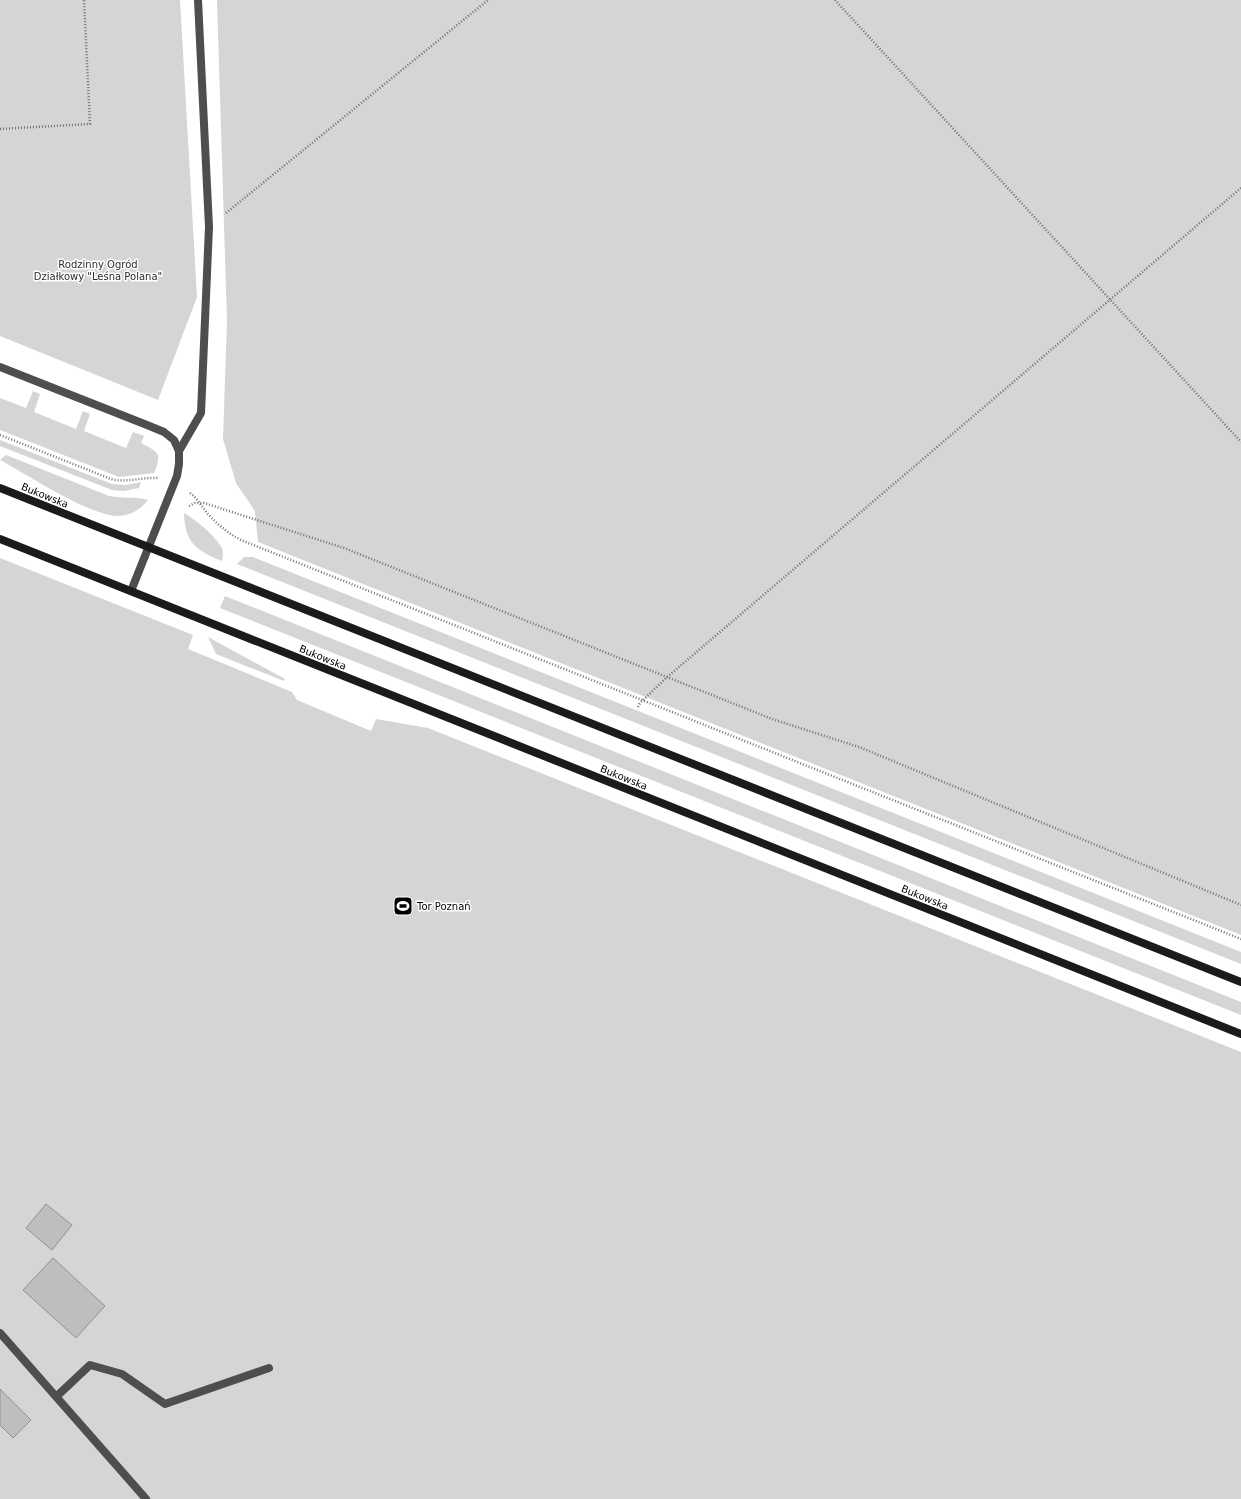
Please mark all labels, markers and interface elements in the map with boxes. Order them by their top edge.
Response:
park label: Rodzinny Ogród Działkowy "Leśna Polana" [34,259,162,282]
street label: Bukowska [20,481,70,510]
street label: Bukowska [298,643,348,672]
street label: Bukowska [599,763,649,792]
street label: Bukowska [900,883,950,912]
sports icon: Tor Poznań [392,895,414,917]
place label: Tor Poznań [416,901,471,912]

